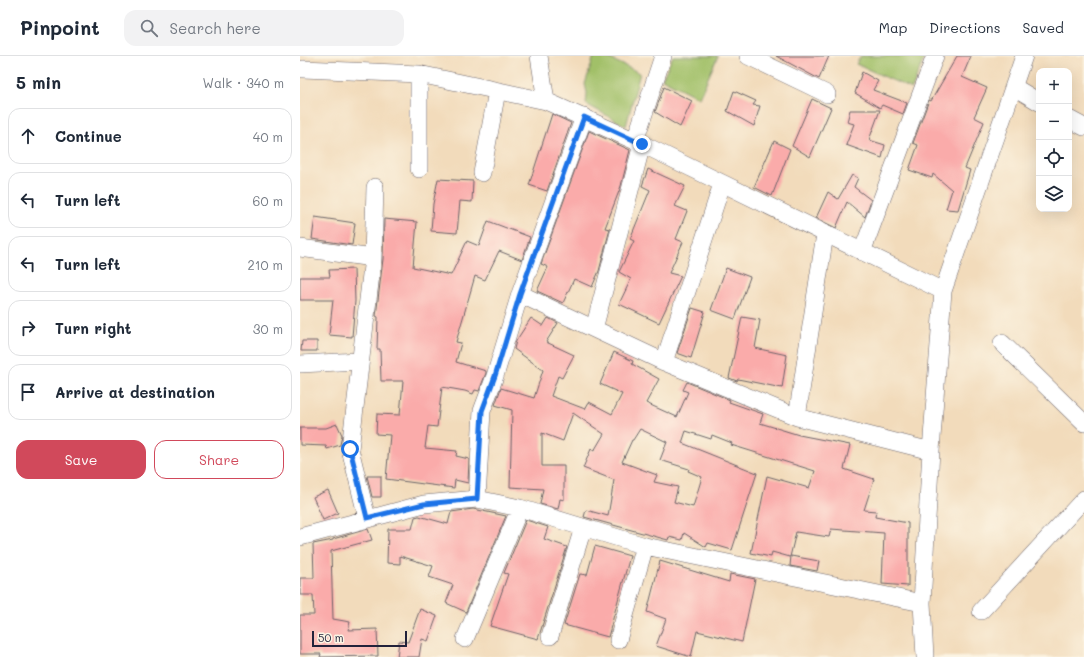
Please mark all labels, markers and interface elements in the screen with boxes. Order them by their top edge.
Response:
search box [124,10,404,46]
text: Pinpoint [20,15,100,40]
icon: search [138,17,160,39]
text: Search here [170,18,261,38]
text: Map [879,18,907,37]
text: Directions [929,18,1000,37]
text: Saved [1022,18,1064,37]
map controls [1036,68,1072,212]
button: + [1036,68,1072,104]
text: 5 min [16,71,61,93]
text: Walk · 340 m [203,74,284,91]
button: − [1036,104,1072,140]
icon: ahead [17,125,39,147]
text: Continue [55,126,122,146]
text: 40 m [253,128,283,145]
route end [633,135,651,153]
button: locate [1036,140,1072,176]
button: layers [1036,176,1072,212]
icon: left [17,189,39,211]
text: Turn left [55,190,120,210]
text: 60 m [253,192,283,209]
icon: left [17,253,39,275]
text: Turn left [55,254,120,274]
text: 210 m [247,256,283,273]
icon: right [17,317,39,339]
text: Turn right [55,318,132,338]
text: 30 m [253,320,283,337]
icon: arrive [17,381,39,403]
text: Arrive at destination [55,382,215,402]
button: Save [16,440,146,479]
button: Share [154,440,284,479]
route start [341,440,359,458]
scale bar [312,629,407,648]
text: 50 m [318,630,344,645]

